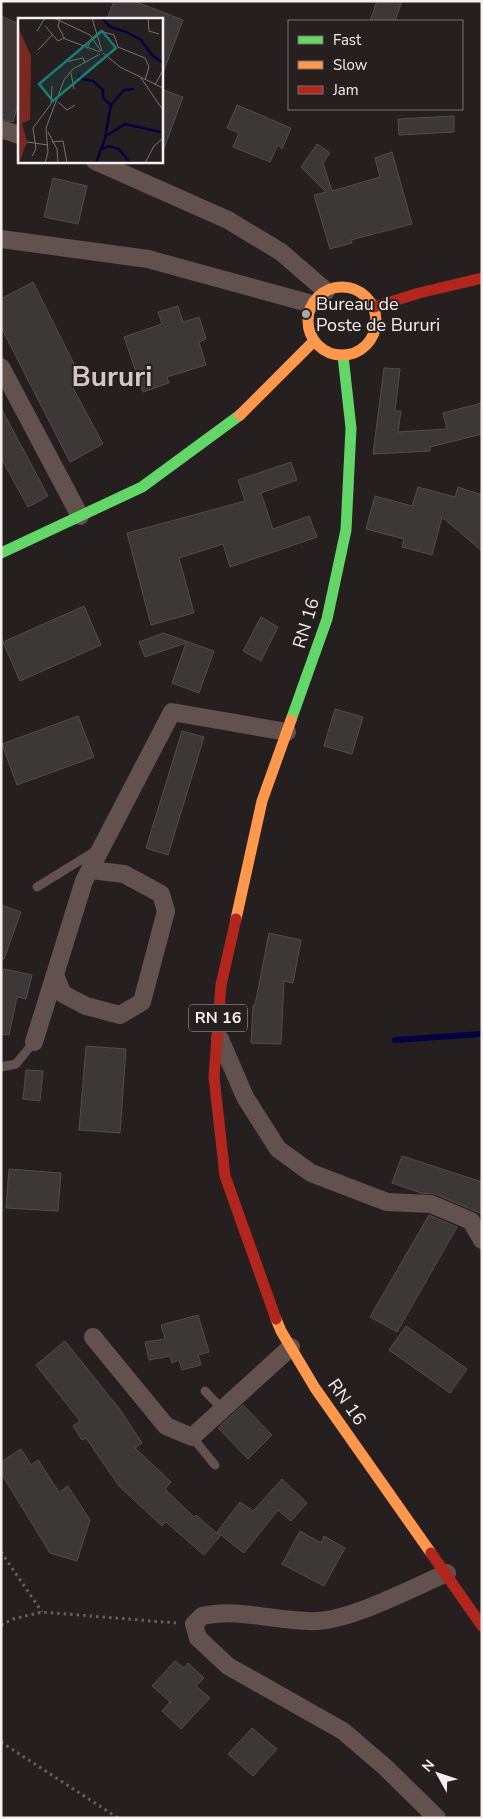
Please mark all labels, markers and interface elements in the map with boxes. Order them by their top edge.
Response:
inset map [18,18,162,162]
legend [288,20,463,110]
text: Fast [333,30,362,50]
text: Slow [333,55,368,75]
text: Jam [332,80,359,100]
place label: Bureau de Poste de Bururi [316,292,440,337]
marker: Bureau de Poste de Bururi [300,308,312,320]
district label: Bururi [72,358,152,396]
street label: RN 16 [287,595,325,651]
road number: RN 16 [189,1004,247,1032]
street label: RN 16 [322,1374,372,1430]
north arrow [413,1749,463,1799]
text: N [418,1756,439,1776]

